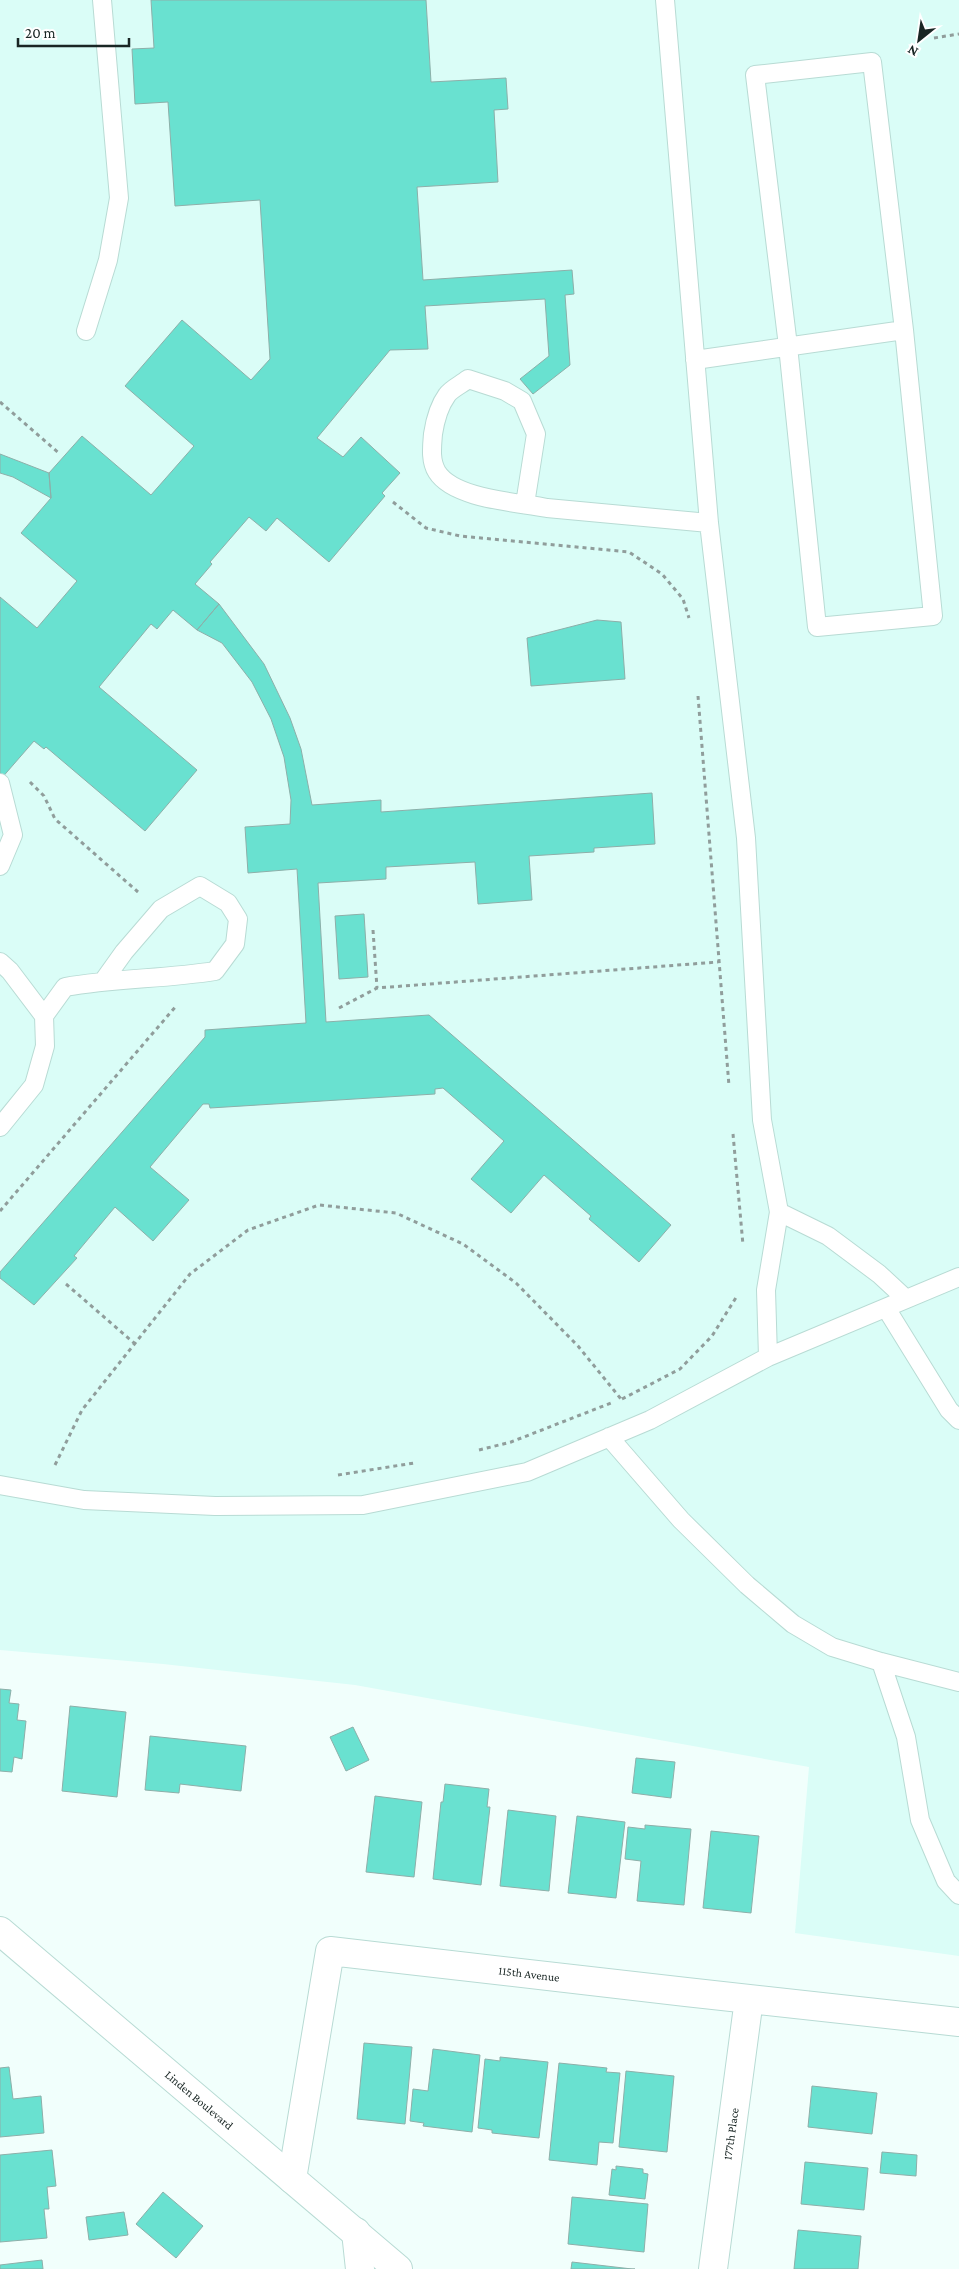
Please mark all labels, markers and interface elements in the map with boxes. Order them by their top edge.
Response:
scale bar [18,15,129,47]
north arrow [894,15,944,65]
text: 20 m [25,25,56,41]
text: N [904,42,921,61]
street label: 115th Avenue [498,1963,560,1985]
street label: Linden Boulevard [162,2067,236,2133]
street label: 177th Place [720,2107,742,2161]

